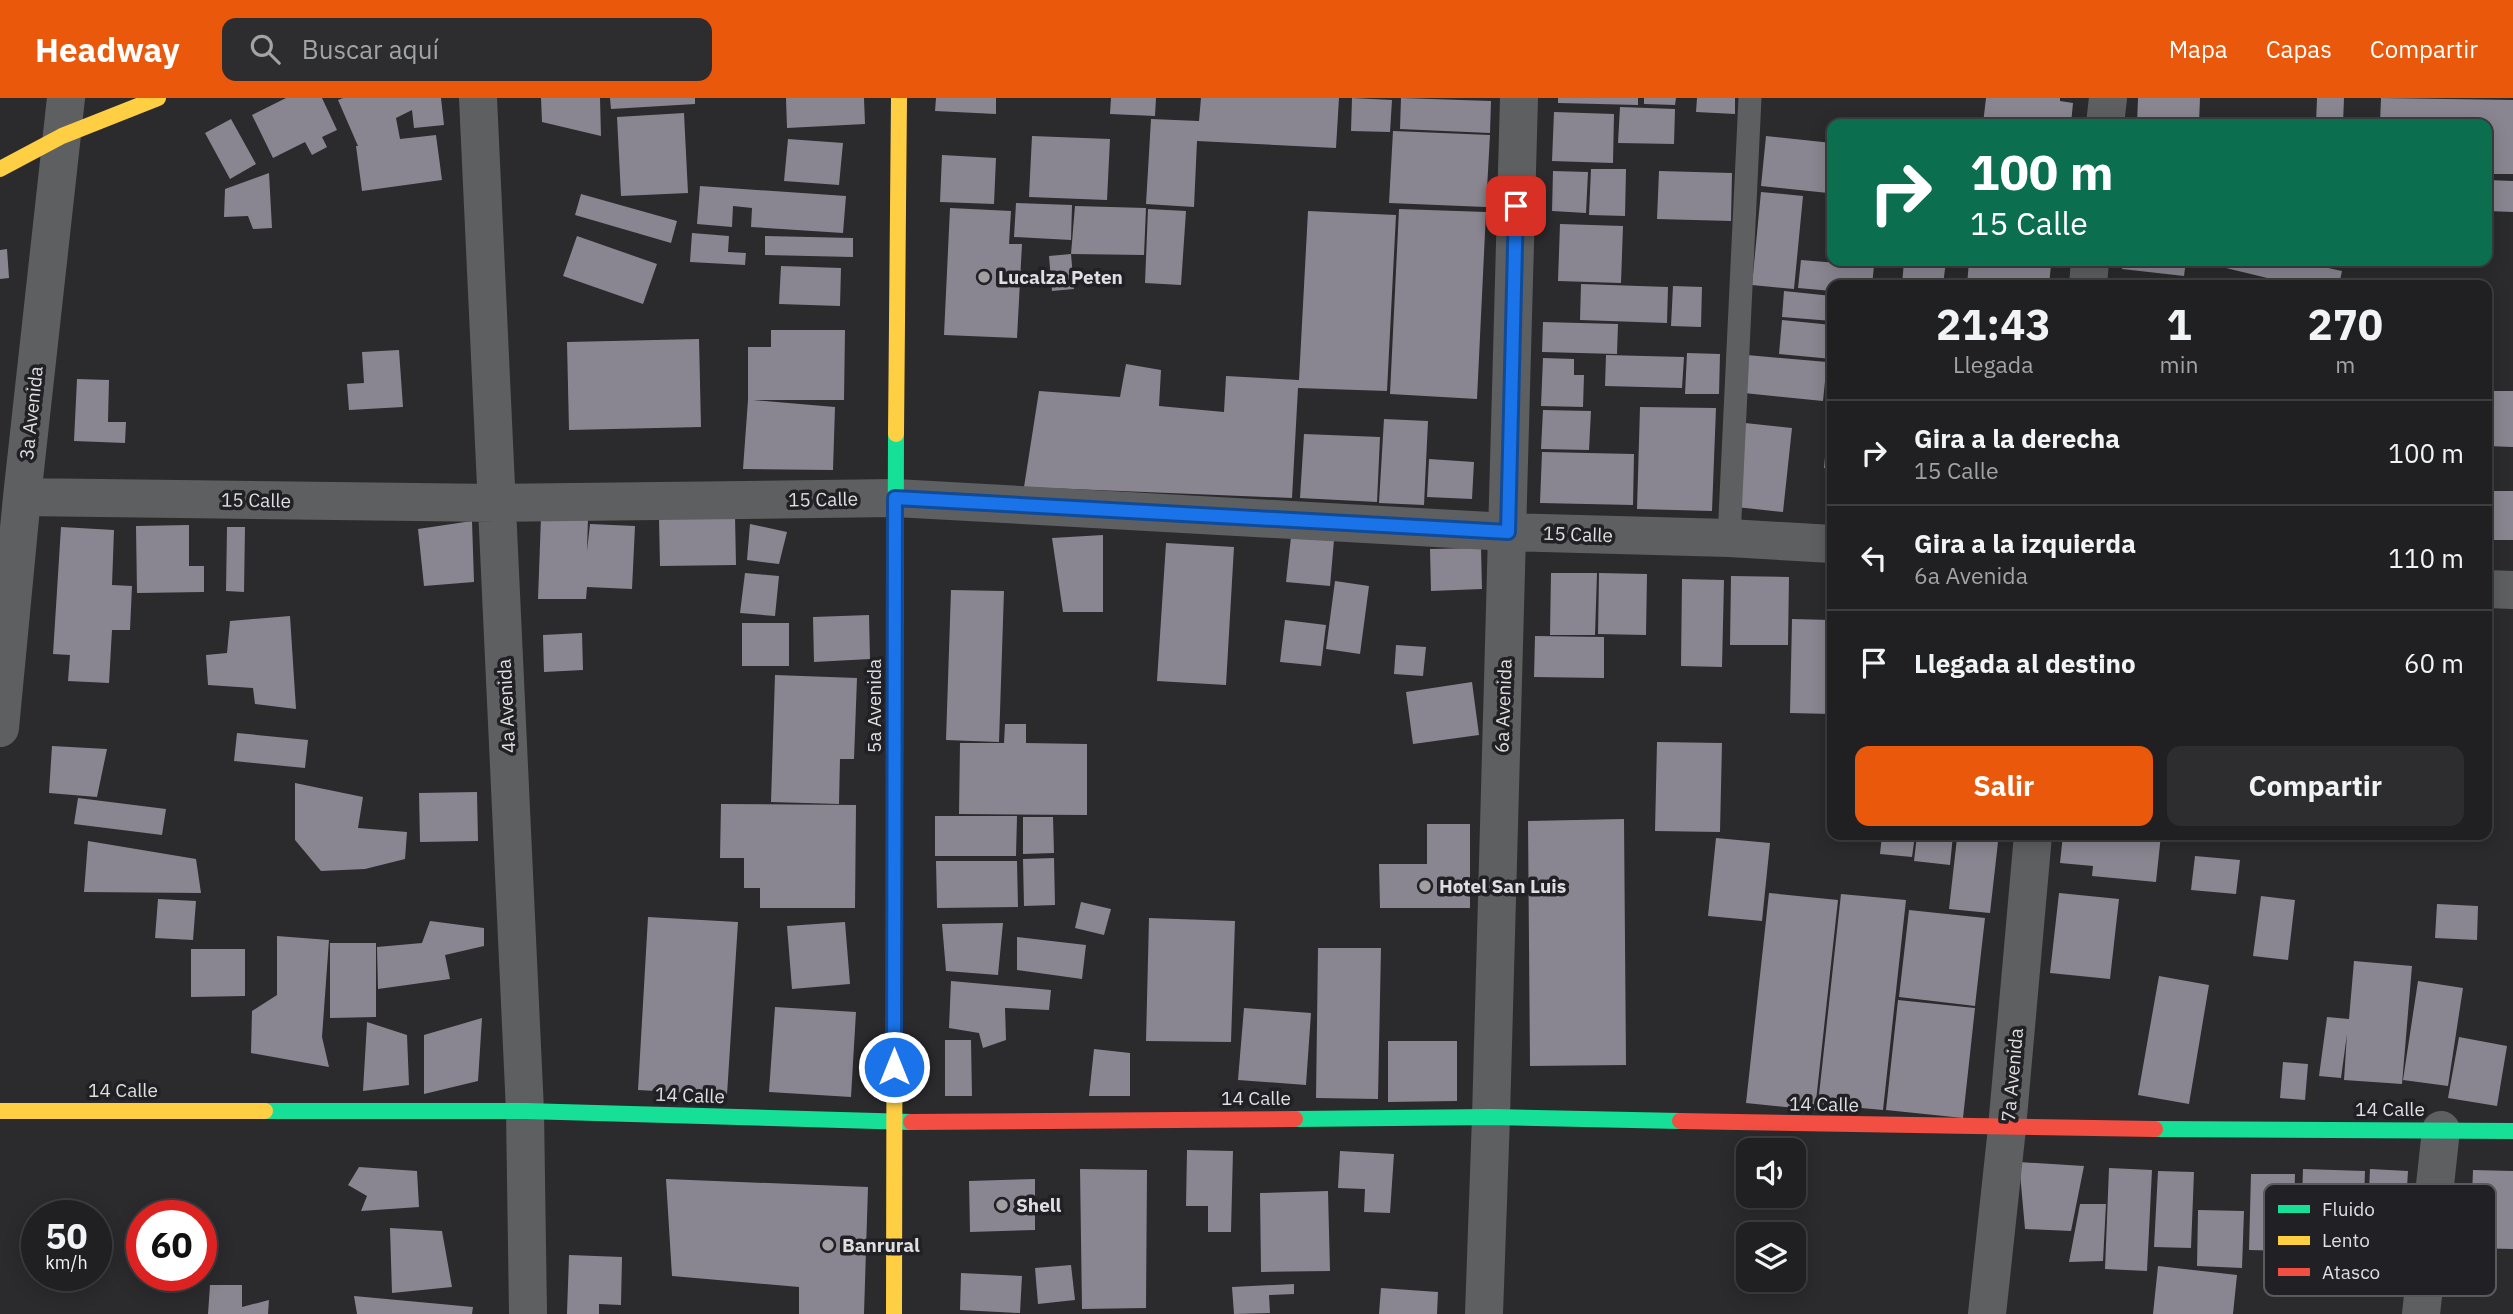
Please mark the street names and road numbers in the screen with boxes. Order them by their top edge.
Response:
street label: 3a Avenida [14,365,48,461]
street label: 15 Calle [788,486,858,512]
street label: 15 Calle [221,487,291,513]
street label: 15 Calle [1543,521,1613,547]
street label: 4a Avenida [492,658,520,754]
street label: 5a Avenida [862,659,886,753]
street label: 6a Avenida [1489,659,1517,753]
street label: 7a Avenida [1996,1027,2028,1123]
street label: 14 Calle [88,1078,158,1102]
street label: 14 Calle [655,1082,725,1108]
street label: 14 Calle [1221,1086,1291,1110]
street label: 14 Calle [1789,1091,1859,1117]
street label: 14 Calle [2355,1097,2425,1121]

